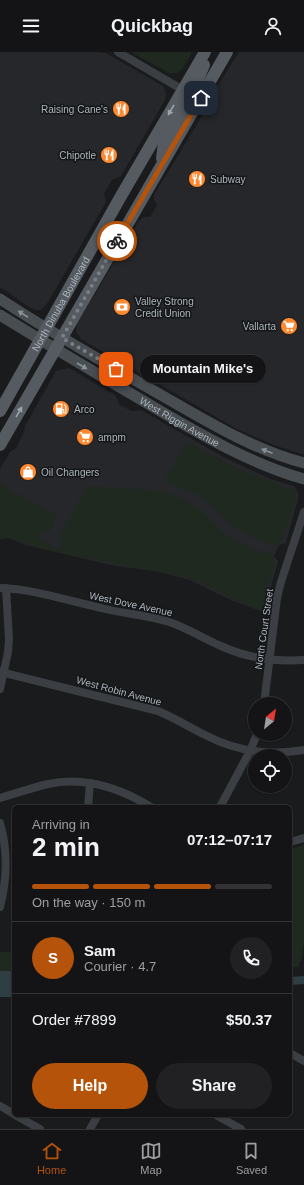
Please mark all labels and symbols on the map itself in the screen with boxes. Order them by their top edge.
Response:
pin [184,81,218,115]
restaurant icon: Raising Cane's [111,99,131,119]
place label: Raising Cane's [41,104,108,115]
one-way arrow [168,104,175,116]
restaurant icon: Chipotle [99,145,119,165]
place label: Chipotle [59,150,96,161]
restaurant icon: Subway [187,169,207,189]
place label: Subway [210,174,246,185]
courier [97,221,137,261]
street label: North Dinuba Boulevard [29,255,91,353]
place label: Valley Strong Credit Union [135,296,194,319]
bank icon: Valley Strong Credit Union [112,297,132,317]
one-way arrow [17,311,29,318]
supermarket icon: Vallarta [279,316,299,336]
place label: Vallarta [243,321,276,332]
pin [99,352,133,386]
callout: Mountain Mike's [140,355,266,383]
one-way arrow [76,362,88,369]
street label: West Riggin Avenue [138,395,222,449]
fuel station icon: Arco [51,399,71,419]
place label: Arco [74,404,95,415]
one-way arrow [16,406,23,417]
supermarket icon: ampm [75,427,95,447]
place label: ampm [98,432,126,443]
one-way arrow [261,447,273,453]
shop icon: Oil Changers [18,462,38,482]
place label: Oil Changers [41,467,99,478]
street label: North Court Street [253,588,275,670]
street label: West Dove Avenue [88,590,174,618]
street label: West Robin Avenue [75,674,163,708]
north arrow [248,697,292,741]

